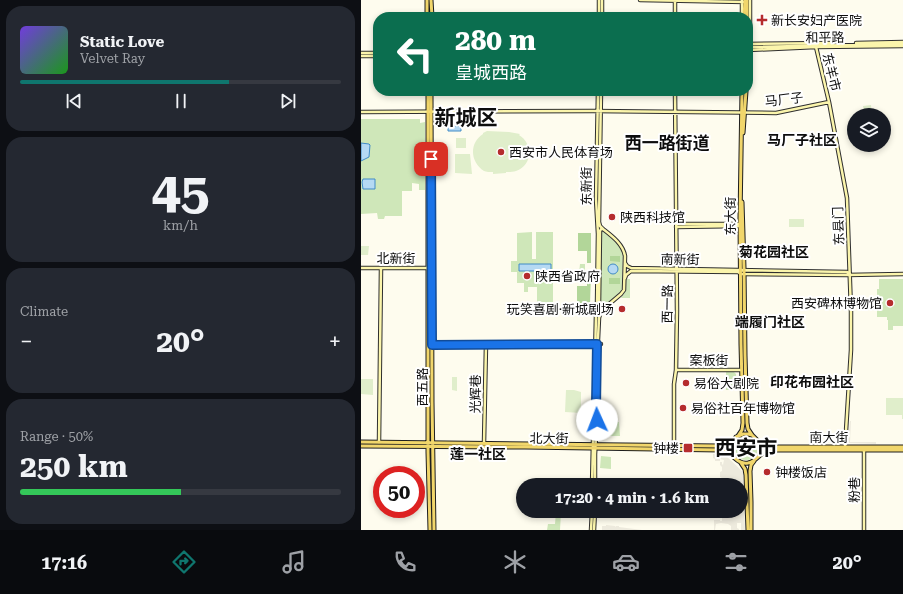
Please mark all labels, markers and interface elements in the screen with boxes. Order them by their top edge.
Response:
place label: 新长安妇产医院 [771,13,862,28]
marker: 新长安妇产医院 [756,14,768,26]
text: 280 m [455,24,536,57]
icon: left [389,28,441,80]
street label: 和平路 [805,30,845,45]
text: Static Love [80,33,164,51]
text: Velvet Ray [80,51,145,66]
street label: 东羊市 [820,51,844,93]
text: 皇城西路 [455,62,527,83]
icon: previous [63,90,85,112]
icon: pause [170,90,192,112]
icon: next [277,90,299,112]
street label: 马厂子 [764,90,804,109]
district label: 新城区 [435,106,498,130]
map controls [847,108,891,152]
button: layers [847,108,891,152]
district label: 马厂子社区 [767,132,837,148]
district label: 西一路街道 [625,133,710,153]
pin [414,142,448,176]
place label: 西安市人民体育场 [509,145,613,160]
marker: 西安市人民体育场 [496,147,506,157]
icon: arrive [420,148,442,170]
text: 45 [151,161,210,222]
street label: 东新街 [579,166,594,206]
street label: 东大街 [723,196,738,236]
street label: 东县门 [830,206,847,246]
place label: 陕西科技馆 [620,210,685,225]
marker: 陕西科技馆 [607,212,617,222]
text: km/h [163,218,198,233]
district label: 菊花园社区 [739,244,809,260]
street label: 北新街 [376,251,416,266]
street label: 南新街 [660,252,700,267]
place label: 陕西省政府 [535,269,600,284]
marker: 陕西省政府 [522,271,532,281]
street label: 西一路 [660,284,675,324]
place label: 西安碑林博物馆 [791,296,882,311]
marker: 西安碑林博物馆 [885,298,895,308]
place label: 玩笑喜剧·新城剧场 [507,302,614,317]
text: Climate [20,304,68,319]
marker: 玩笑喜剧·新城剧场 [617,304,627,314]
district label: 端履门社区 [735,314,805,330]
text: 20° [156,324,205,359]
text: − [20,329,32,354]
text: + [329,329,341,354]
street label: 案板街 [689,353,729,368]
street label: 西五路 [415,367,430,407]
street label: 光辉巷 [468,374,483,414]
district label: 印花布园社区 [770,374,854,390]
place label: 易俗大剧院 [694,376,759,391]
marker: 易俗大剧院 [681,378,691,388]
position arrow [576,399,618,441]
place label: 易俗社百年博物馆 [691,401,795,416]
marker: 易俗社百年博物馆 [678,403,688,413]
text: Range · 50% [20,429,93,444]
street label: 南大街 [809,430,849,445]
street label: 北大街 [529,431,569,446]
district label: 西安市 [715,436,778,460]
place label: 钟楼 [653,441,679,456]
marker: 钟楼 [682,442,694,454]
district label: 莲一社区 [450,446,506,462]
text: 250 km [20,449,128,484]
place label: 钟楼饭店 [775,465,827,480]
speed limit sign: 50 [373,466,425,518]
marker: 钟楼饭店 [762,467,772,477]
street label: 粉巷 [847,477,862,503]
text: 17:20 · 4 min · 1.6 km [555,489,709,507]
icon: directions [170,548,198,576]
icon: music [280,548,308,576]
icon: phone [391,548,419,576]
icon: climate [501,548,529,576]
icon: car [612,548,640,576]
icon: filters [722,548,750,576]
text: 17:16 [41,552,87,573]
text: 20° [833,552,862,573]

